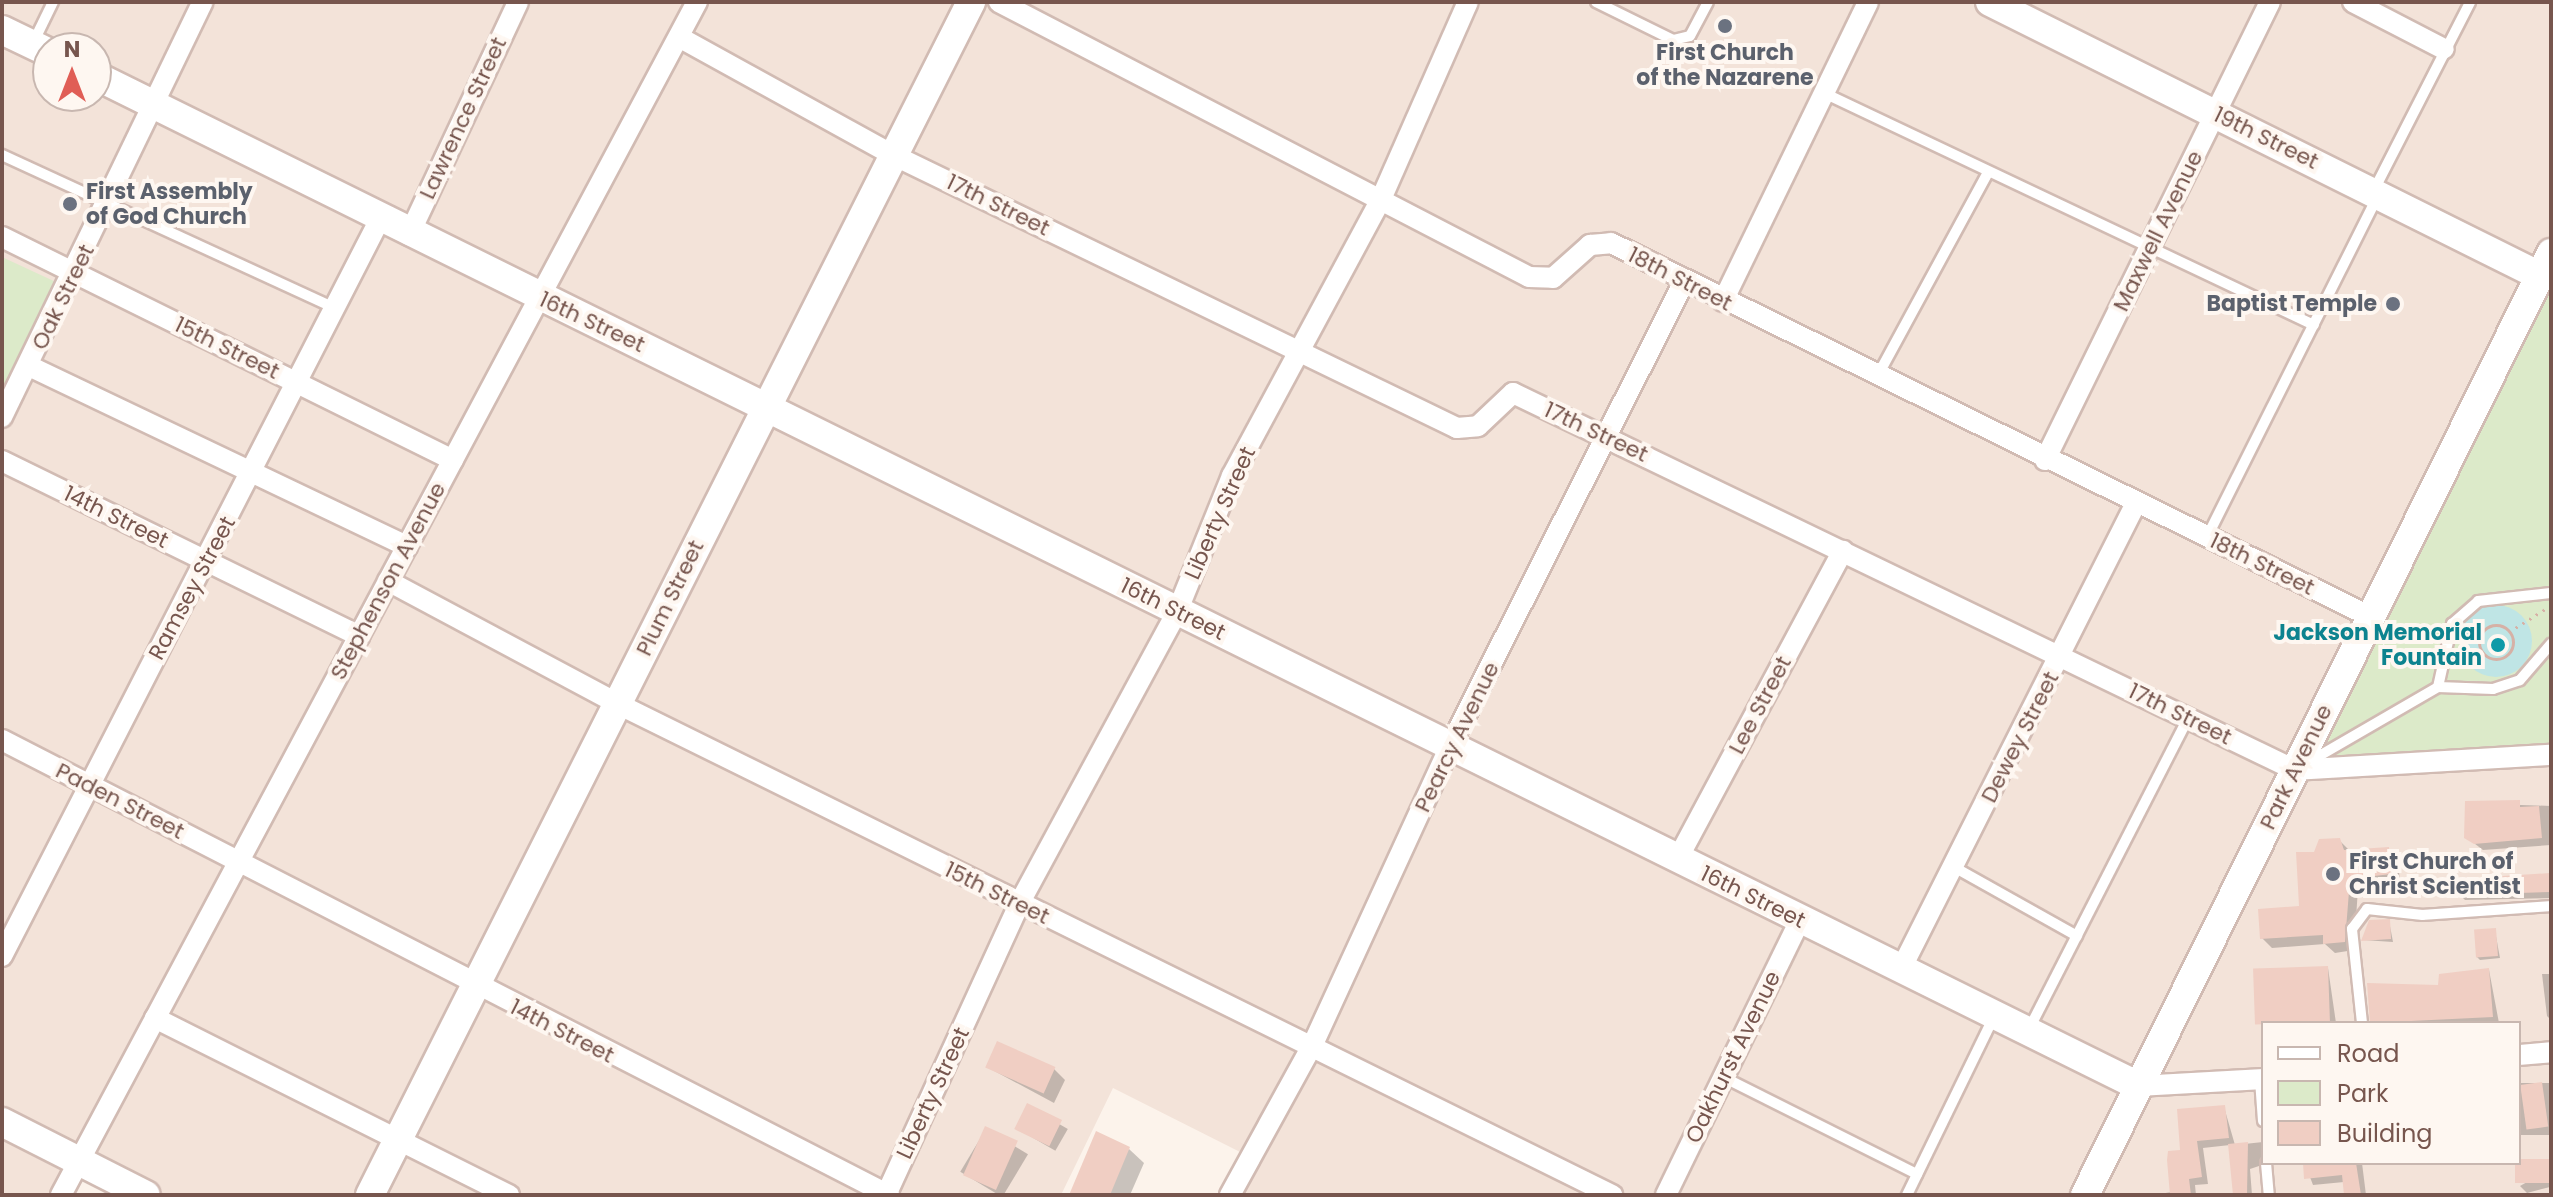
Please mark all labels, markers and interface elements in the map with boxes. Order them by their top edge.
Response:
marker: First Church of the Nazarene [1716,17,1734,35]
north arrow [32,32,112,112]
street label: Lawrence Street [414,33,512,203]
text: N [64,34,80,65]
place label: First Church of the Nazarene [1636,39,1814,90]
street label: 19th Street [2209,101,2323,175]
street label: Maxwell Avenue [2108,146,2208,316]
street label: 17th Street [942,169,1054,241]
place label: First Assembly of God Church [86,178,253,230]
marker: First Assembly of God Church [61,195,79,213]
street label: Oak Street [26,240,100,354]
street label: 18th Street [1624,242,1736,316]
street label: 16th Street [535,286,649,358]
place label: Baptist Temple [2207,291,2377,317]
marker: Baptist Temple [2384,295,2402,313]
street label: 15th Street [170,311,284,385]
street label: 17th Street [1540,396,1652,468]
street label: Liberty Street [1179,443,1261,583]
street label: Stephenson Avenue [325,478,451,684]
street label: 14th Street [59,480,173,554]
street label: Ramsey Street [143,512,241,664]
street label: 18th Street [2205,527,2319,601]
street label: Plum Street [631,536,709,660]
street label: 16th Street [1116,572,1230,646]
place label: Jackson Memorial Fountain [2273,619,2482,670]
marker: Jackson Memorial Fountain [2489,636,2507,654]
street label: Lee Street [1723,652,1797,758]
street label: Pearcy Avenue [1409,658,1505,816]
street label: Dewey Street [1976,667,2064,807]
street label: 17th Street [2124,678,2236,750]
street label: Park Avenue [2254,700,2338,834]
street label: Paden Street [51,757,189,845]
place label: First Church of Christ Scientist [2349,848,2521,900]
street label: 15th Street [940,856,1054,930]
street label: 16th Street [1696,860,1810,934]
marker: First Church of Christ Scientist [2324,865,2342,883]
street label: Oakhurst Avenue [1680,967,1786,1147]
street label: 14th Street [506,994,618,1068]
legend [2261,1021,2521,1165]
street label: Liberty Street [891,1023,975,1163]
text: Road [2337,1037,2399,1070]
text: Park [2337,1077,2388,1110]
text: Building [2337,1117,2433,1150]

